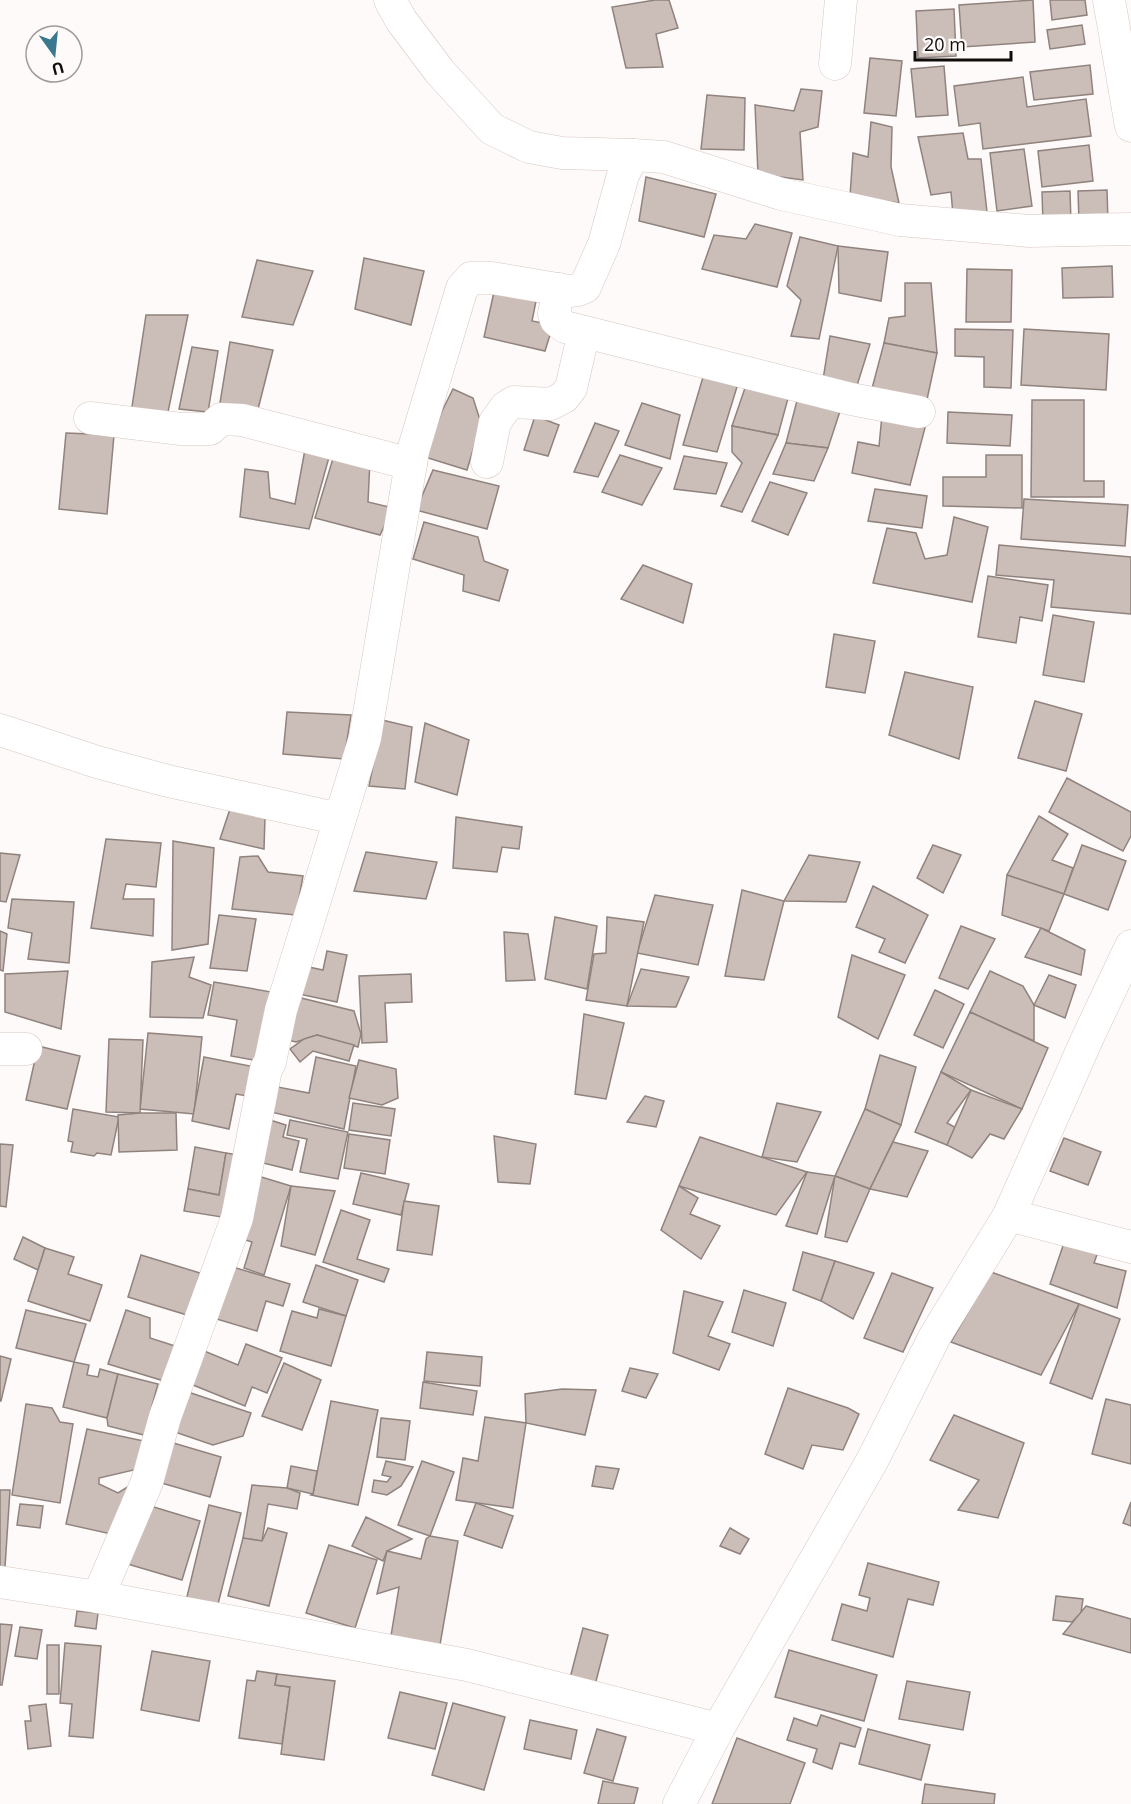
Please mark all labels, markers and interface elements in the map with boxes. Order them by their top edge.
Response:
north arrow [24,24,84,84]
scale bar [915,24,1011,62]
text: 20 m [924,32,966,56]
text: U [49,56,67,81]

